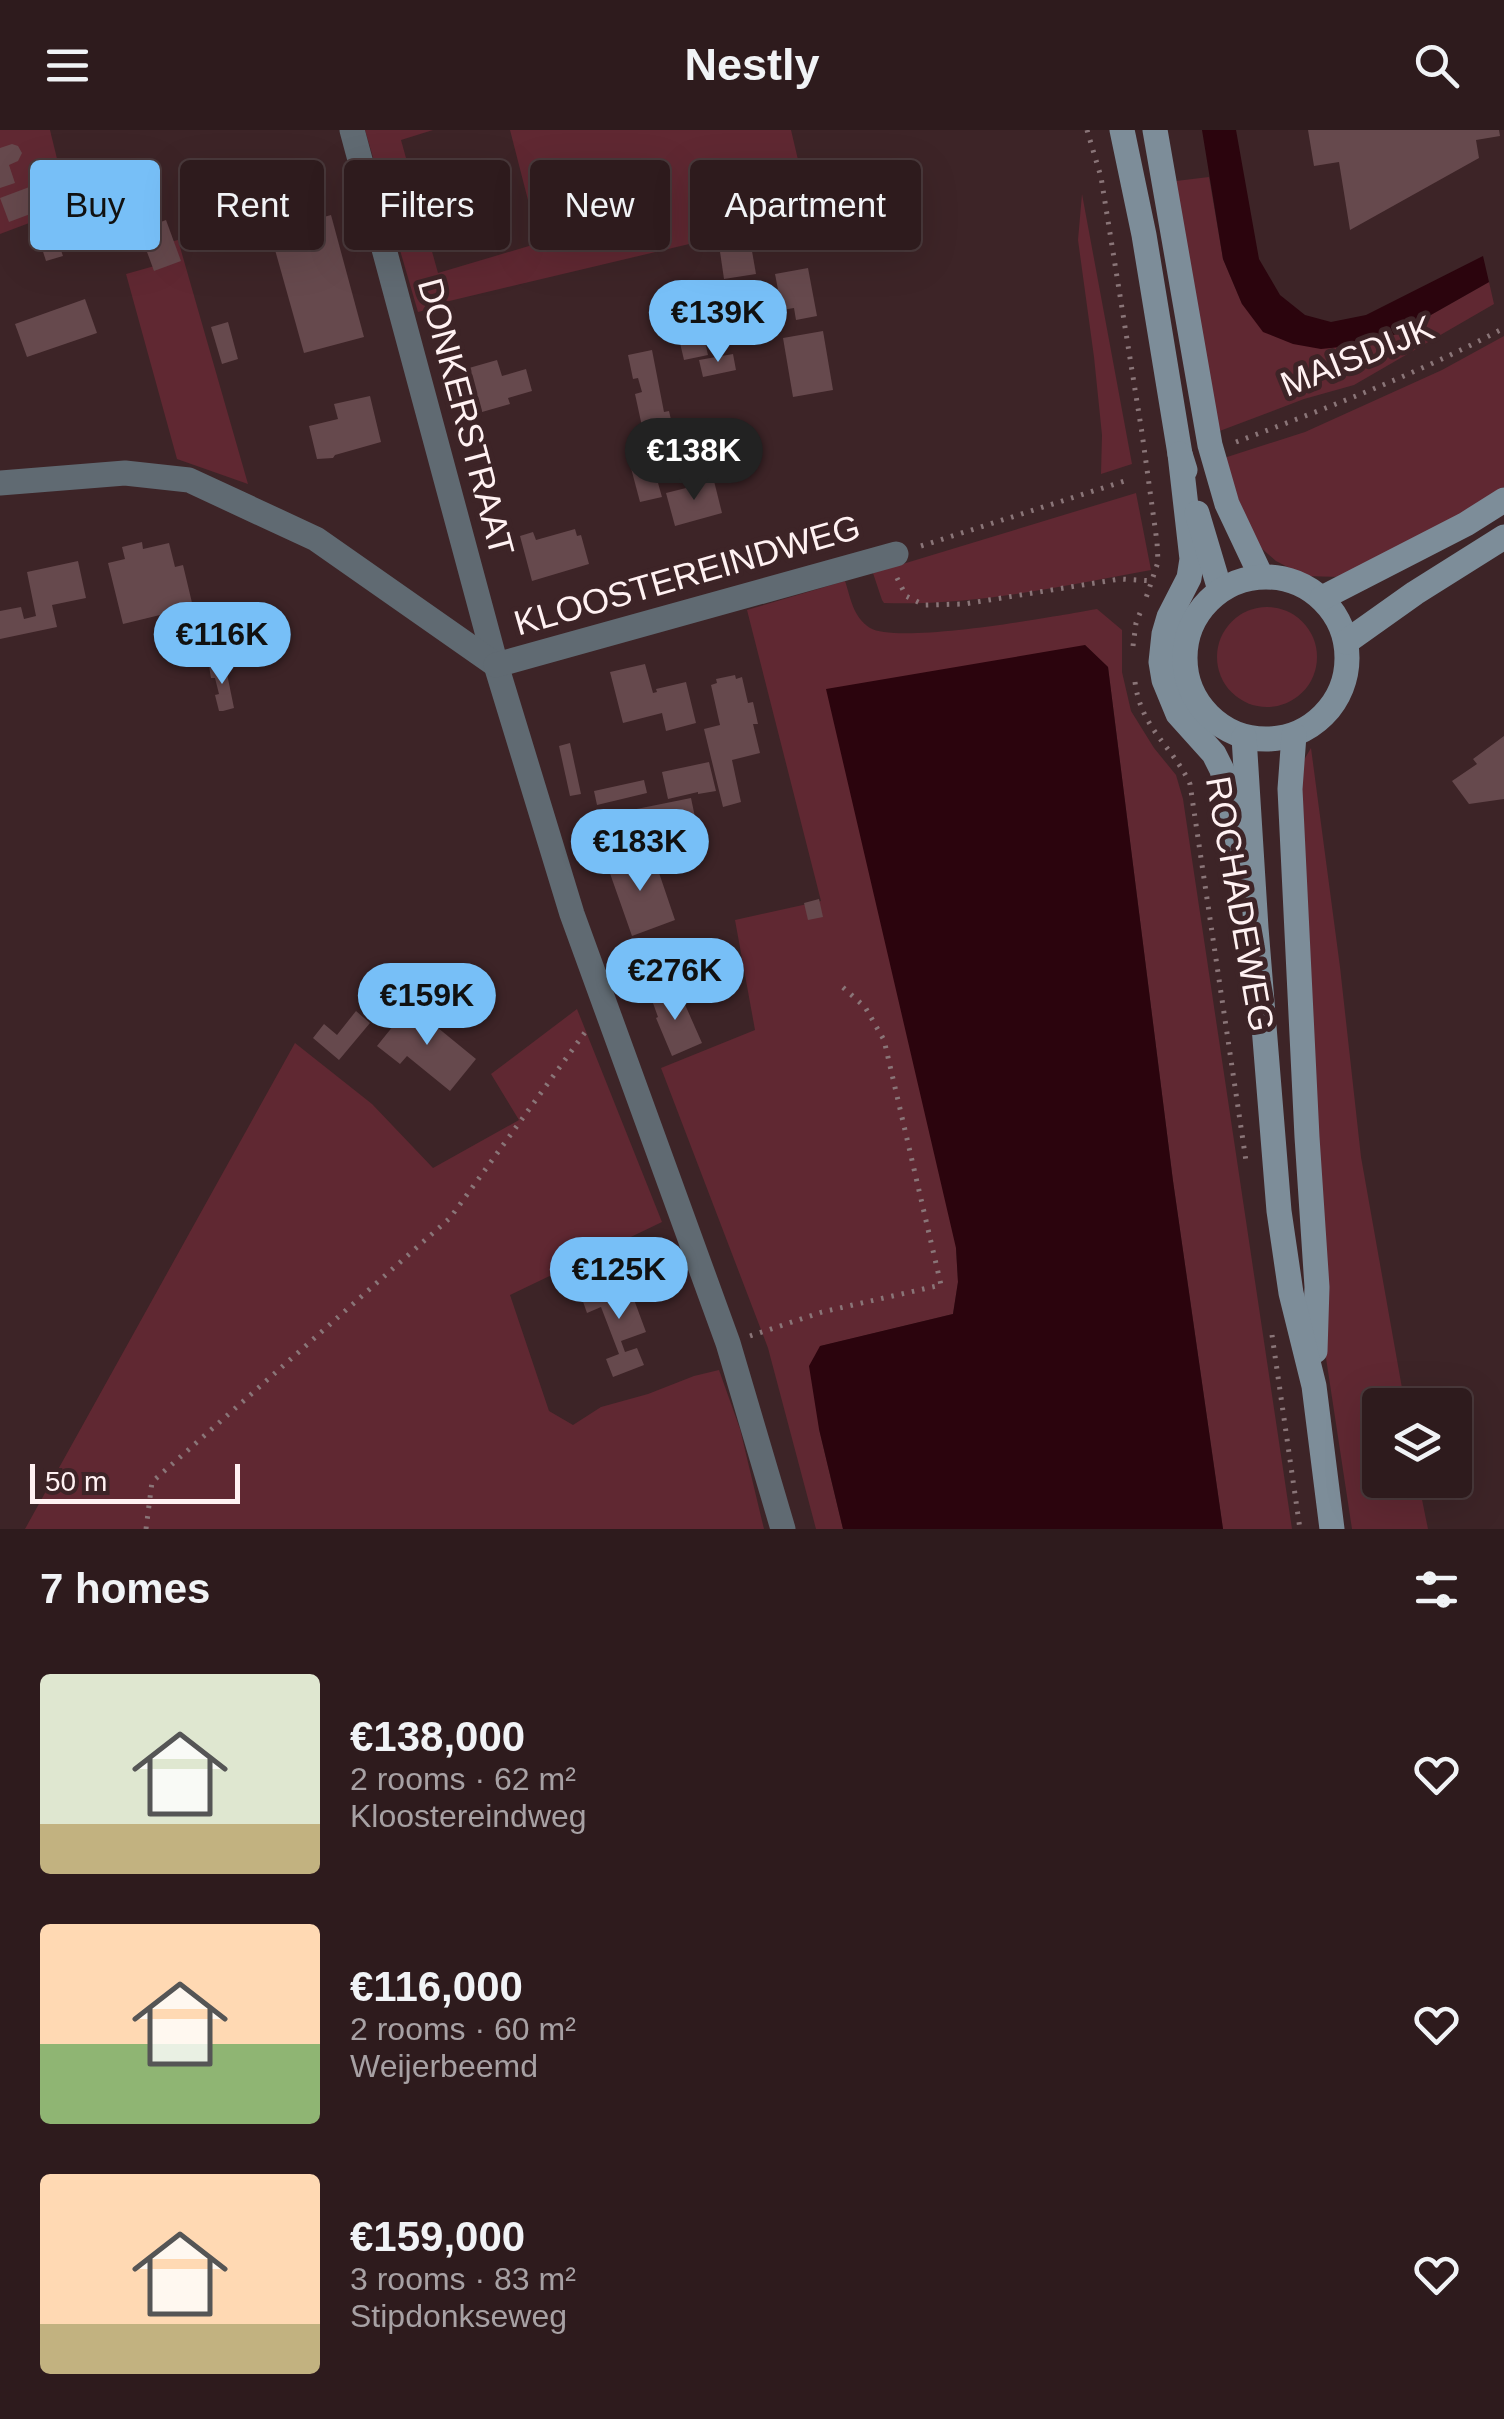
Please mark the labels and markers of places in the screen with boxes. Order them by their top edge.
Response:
pin: €139K [648,280,788,365]
pin: €138K [624,418,764,503]
pin: €116K [152,602,292,687]
pin: €183K [570,809,710,894]
pin: €276K [605,938,745,1023]
pin: €159K [357,963,497,1048]
pin: €125K [549,1237,689,1322]

